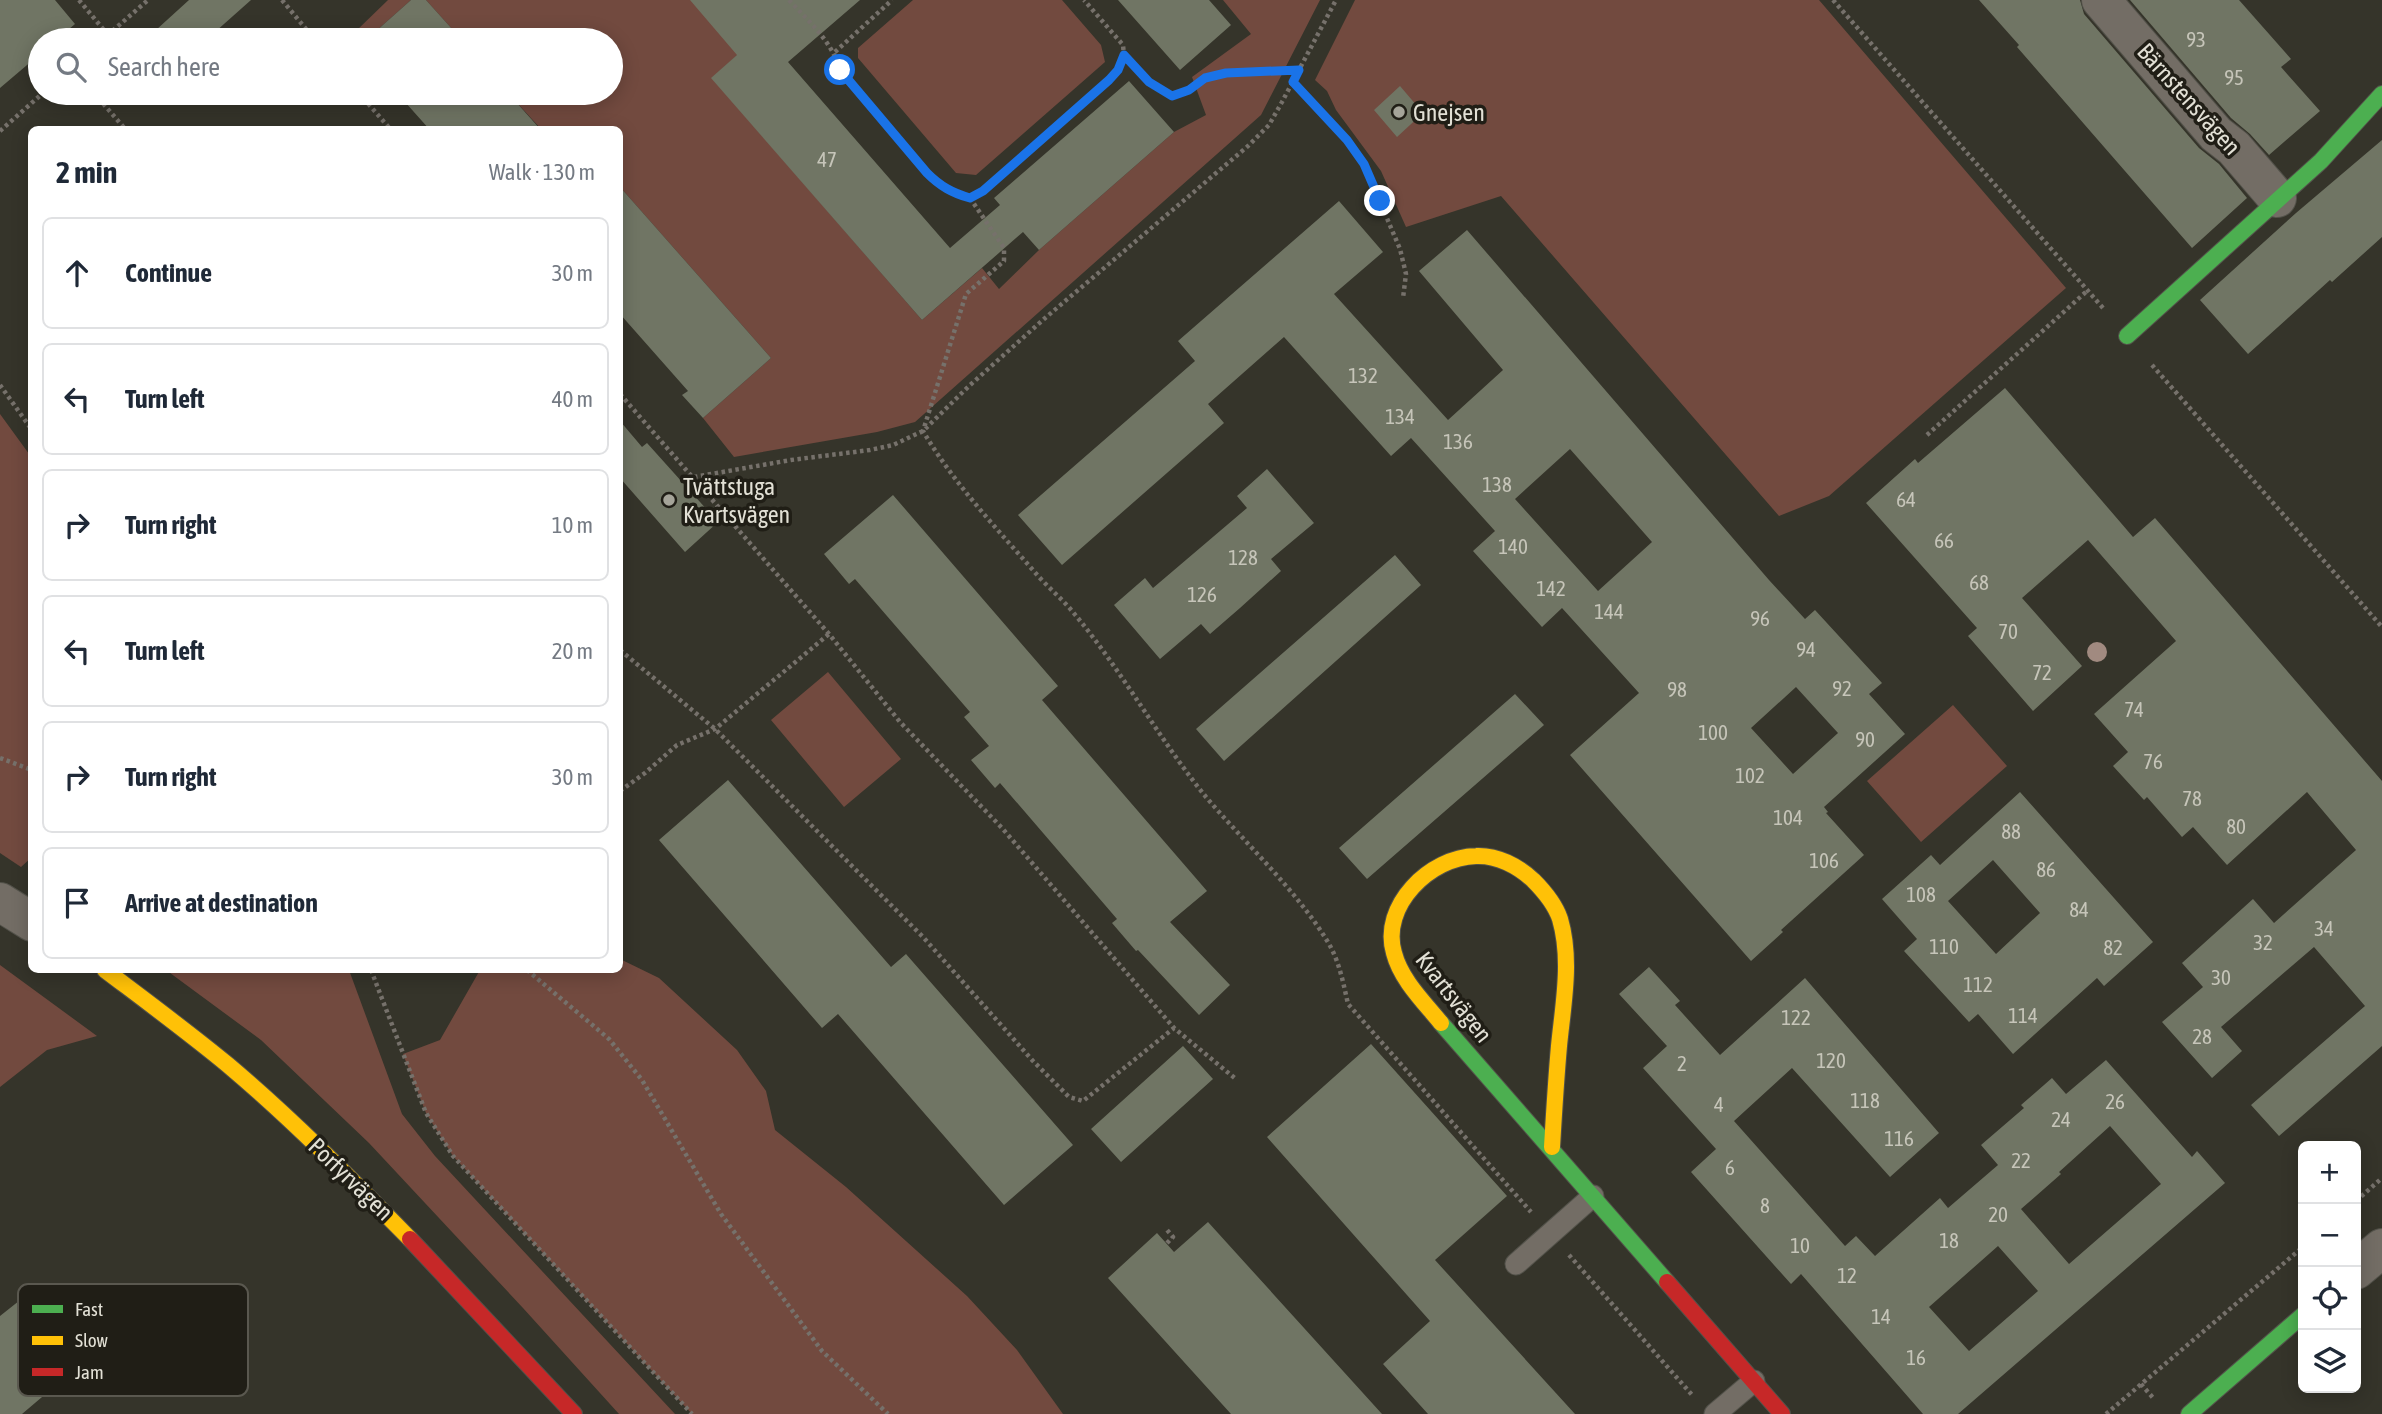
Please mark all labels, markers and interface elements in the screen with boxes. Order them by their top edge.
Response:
house number: 93 [2186,27,2206,51]
search box [28,28,623,105]
street label: Bärnstensvägen [2132,38,2246,160]
icon: search [52,48,90,86]
text: Search here [108,52,220,82]
route start [824,54,855,85]
house number: 95 [2224,65,2244,89]
place label: Gnejsen [1413,99,1485,126]
marker: Gnejsen [1391,104,1407,120]
house number: 47 [817,147,837,171]
text: 2 min [56,155,117,189]
text: Walk · 130 m [489,159,595,185]
route end [1364,185,1395,216]
icon: ahead [58,254,96,292]
text: Continue [125,258,212,288]
text: 30 m [552,260,593,286]
house number: 132 [1348,363,1378,387]
icon: left [58,380,96,418]
text: Turn left [125,384,205,414]
text: 40 m [552,386,593,412]
house number: 134 [1385,404,1415,428]
house number: 136 [1443,429,1473,453]
house number: 138 [1482,472,1512,496]
place label: Tvättstuga Kvartsvägen [683,473,790,528]
house number: 64 [1896,487,1916,511]
marker: Tvättstuga Kvartsvägen [661,492,677,508]
icon: right [58,506,96,544]
text: Turn right [125,510,216,540]
text: 10 m [552,512,593,538]
house number: 66 [1934,528,1954,552]
house number: 140 [1498,534,1528,558]
house number: 128 [1228,545,1258,569]
house number: 68 [1969,570,1989,594]
house number: 142 [1536,576,1566,600]
house number: 126 [1187,582,1217,606]
house number: 144 [1594,599,1624,623]
house number: 96 [1750,606,1770,630]
house number: 70 [1998,619,2018,643]
icon: left [58,632,96,670]
text: Turn left [125,636,205,666]
house number: 94 [1796,637,1816,661]
text: 20 m [552,638,593,664]
house number: 72 [2032,660,2052,684]
house number: 92 [1832,676,1852,700]
house number: 98 [1667,677,1687,701]
house number: 74 [2124,697,2144,721]
house number: 100 [1698,720,1728,744]
house number: 90 [1855,727,1875,751]
house number: 76 [2143,749,2163,773]
icon: right [58,758,96,796]
text: Turn right [125,762,216,792]
house number: 102 [1735,763,1765,787]
text: 30 m [552,764,593,790]
house number: 78 [2182,786,2202,810]
house number: 104 [1773,805,1803,829]
house number: 80 [2226,814,2246,838]
house number: 88 [2001,819,2021,843]
house number: 106 [1809,848,1839,872]
house number: 86 [2036,857,2056,881]
house number: 108 [1906,882,1936,906]
icon: arrive [58,884,96,922]
text: Arrive at destination [125,888,318,918]
house number: 84 [2069,897,2089,921]
house number: 34 [2314,916,2334,940]
house number: 32 [2253,930,2273,954]
house number: 110 [1929,934,1959,958]
house number: 82 [2103,935,2123,959]
street label: Kvartsvägen [1410,946,1498,1048]
house number: 30 [2211,965,2231,989]
house number: 112 [1963,972,1993,996]
house number: 114 [2008,1003,2038,1027]
house number: 122 [1781,1005,1811,1029]
house number: 28 [2192,1024,2212,1048]
house number: 120 [1816,1048,1846,1072]
house number: 2 [1677,1051,1687,1075]
house number: 118 [1850,1088,1880,1112]
house number: 26 [2105,1089,2125,1113]
house number: 4 [1714,1092,1724,1116]
house number: 24 [2051,1107,2071,1131]
house number: 116 [1884,1126,1914,1150]
street label: Porfyrvägen [303,1132,399,1226]
map controls [2298,1141,2361,1393]
button: + [2298,1141,2361,1204]
house number: 22 [2011,1148,2031,1172]
house number: 6 [1725,1155,1735,1179]
house number: 8 [1760,1193,1770,1217]
house number: 20 [1988,1202,2008,1226]
button: − [2298,1204,2361,1267]
house number: 18 [1939,1228,1959,1252]
house number: 10 [1790,1233,1810,1257]
house number: 12 [1837,1263,1857,1287]
button: locate [2298,1267,2361,1330]
legend [18,1284,248,1396]
text: Fast [75,1298,103,1320]
house number: 14 [1871,1304,1891,1328]
text: Slow [75,1329,109,1351]
button: layers [2298,1330,2361,1393]
house number: 16 [1906,1345,1926,1369]
text: Jam [75,1361,104,1383]

